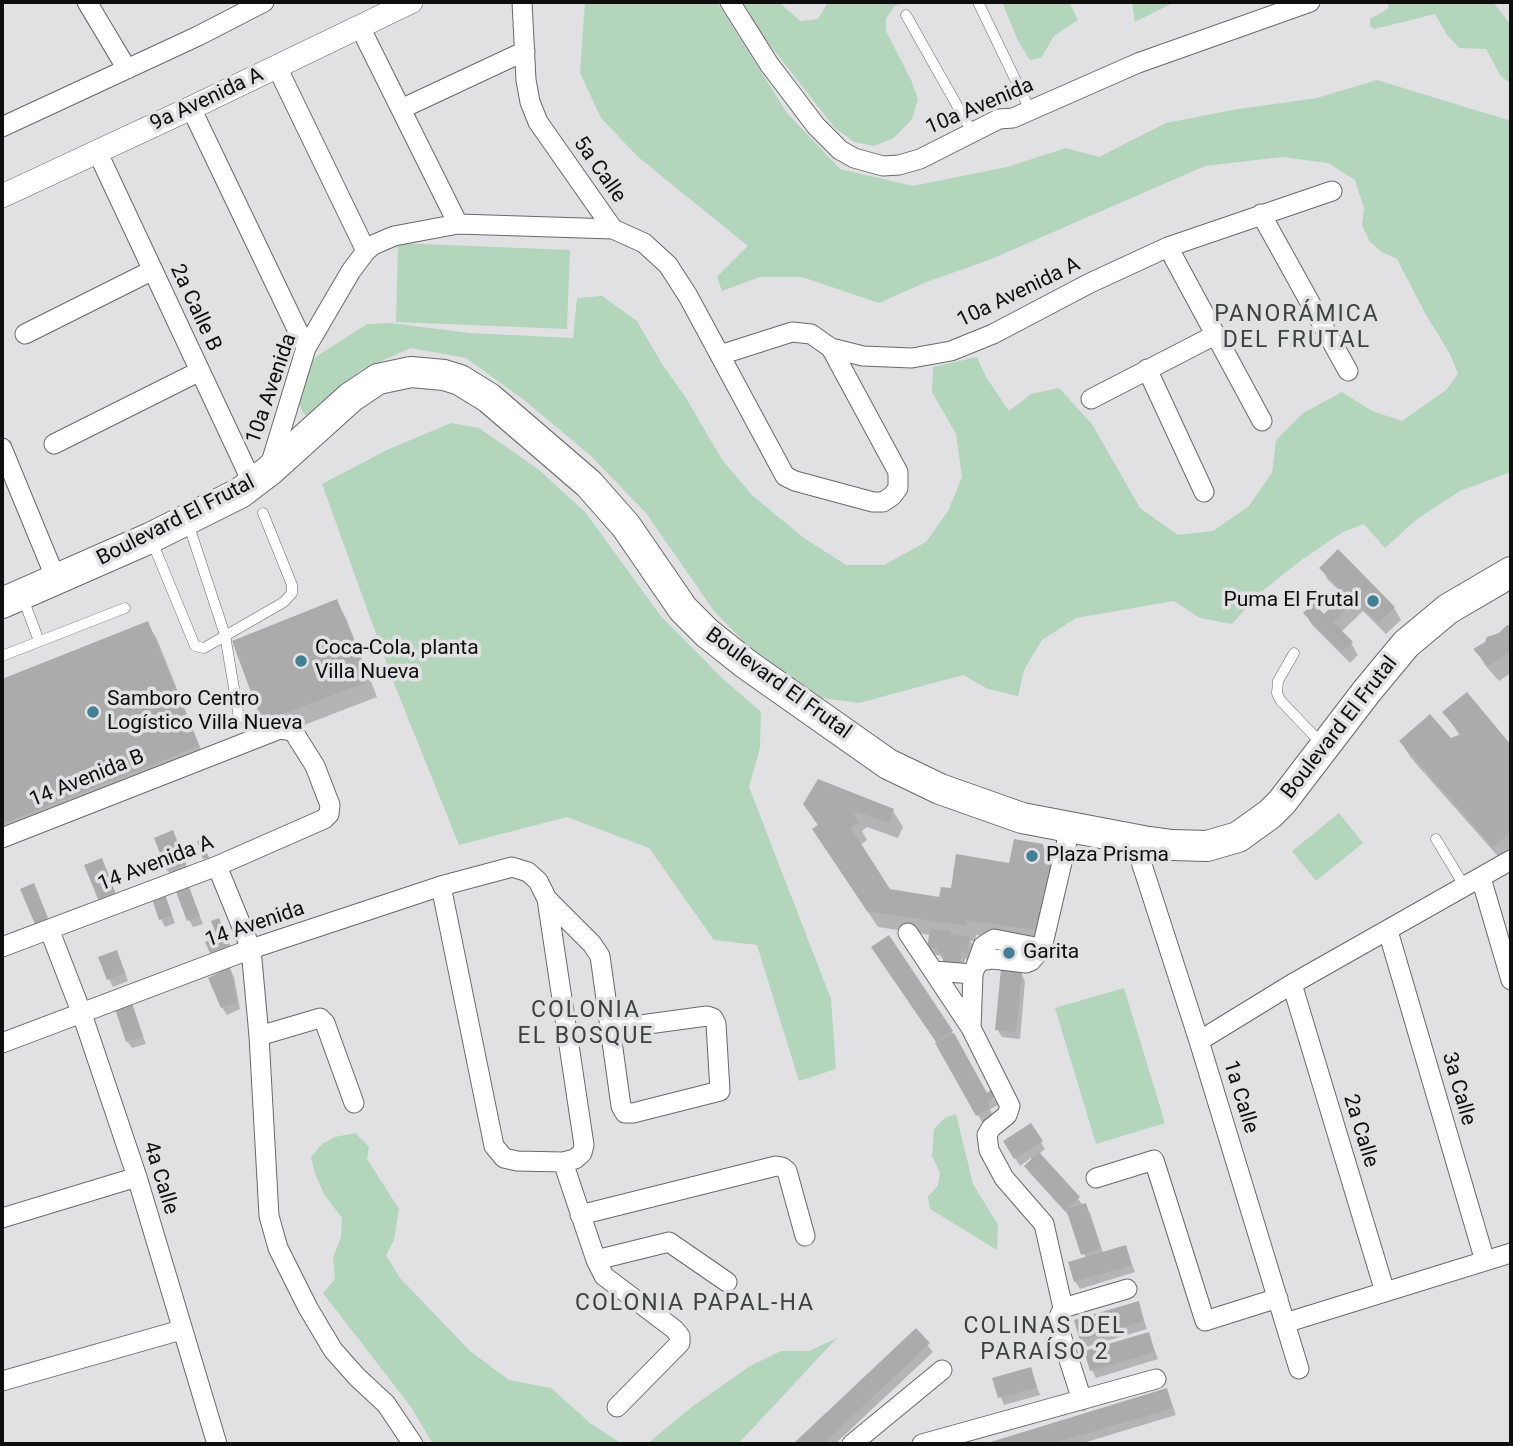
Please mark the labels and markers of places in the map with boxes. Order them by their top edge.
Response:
place label: Puma El Frutal [1223,588,1359,614]
marker: Puma El Frutal [1365,593,1381,609]
place label: Coca-Cola, planta Villa Nueva [315,636,479,686]
marker: Coca-Cola, planta Villa Nueva [293,653,309,669]
place label: Samboro Centro Logístico Villa Nueva [107,687,303,737]
marker: Samboro Centro Logístico Villa Nueva [85,704,101,720]
place label: Plaza Prisma [1046,843,1169,869]
marker: Plaza Prisma [1024,848,1040,864]
place label: Garita [1023,940,1079,966]
marker: Garita [1001,945,1017,961]

